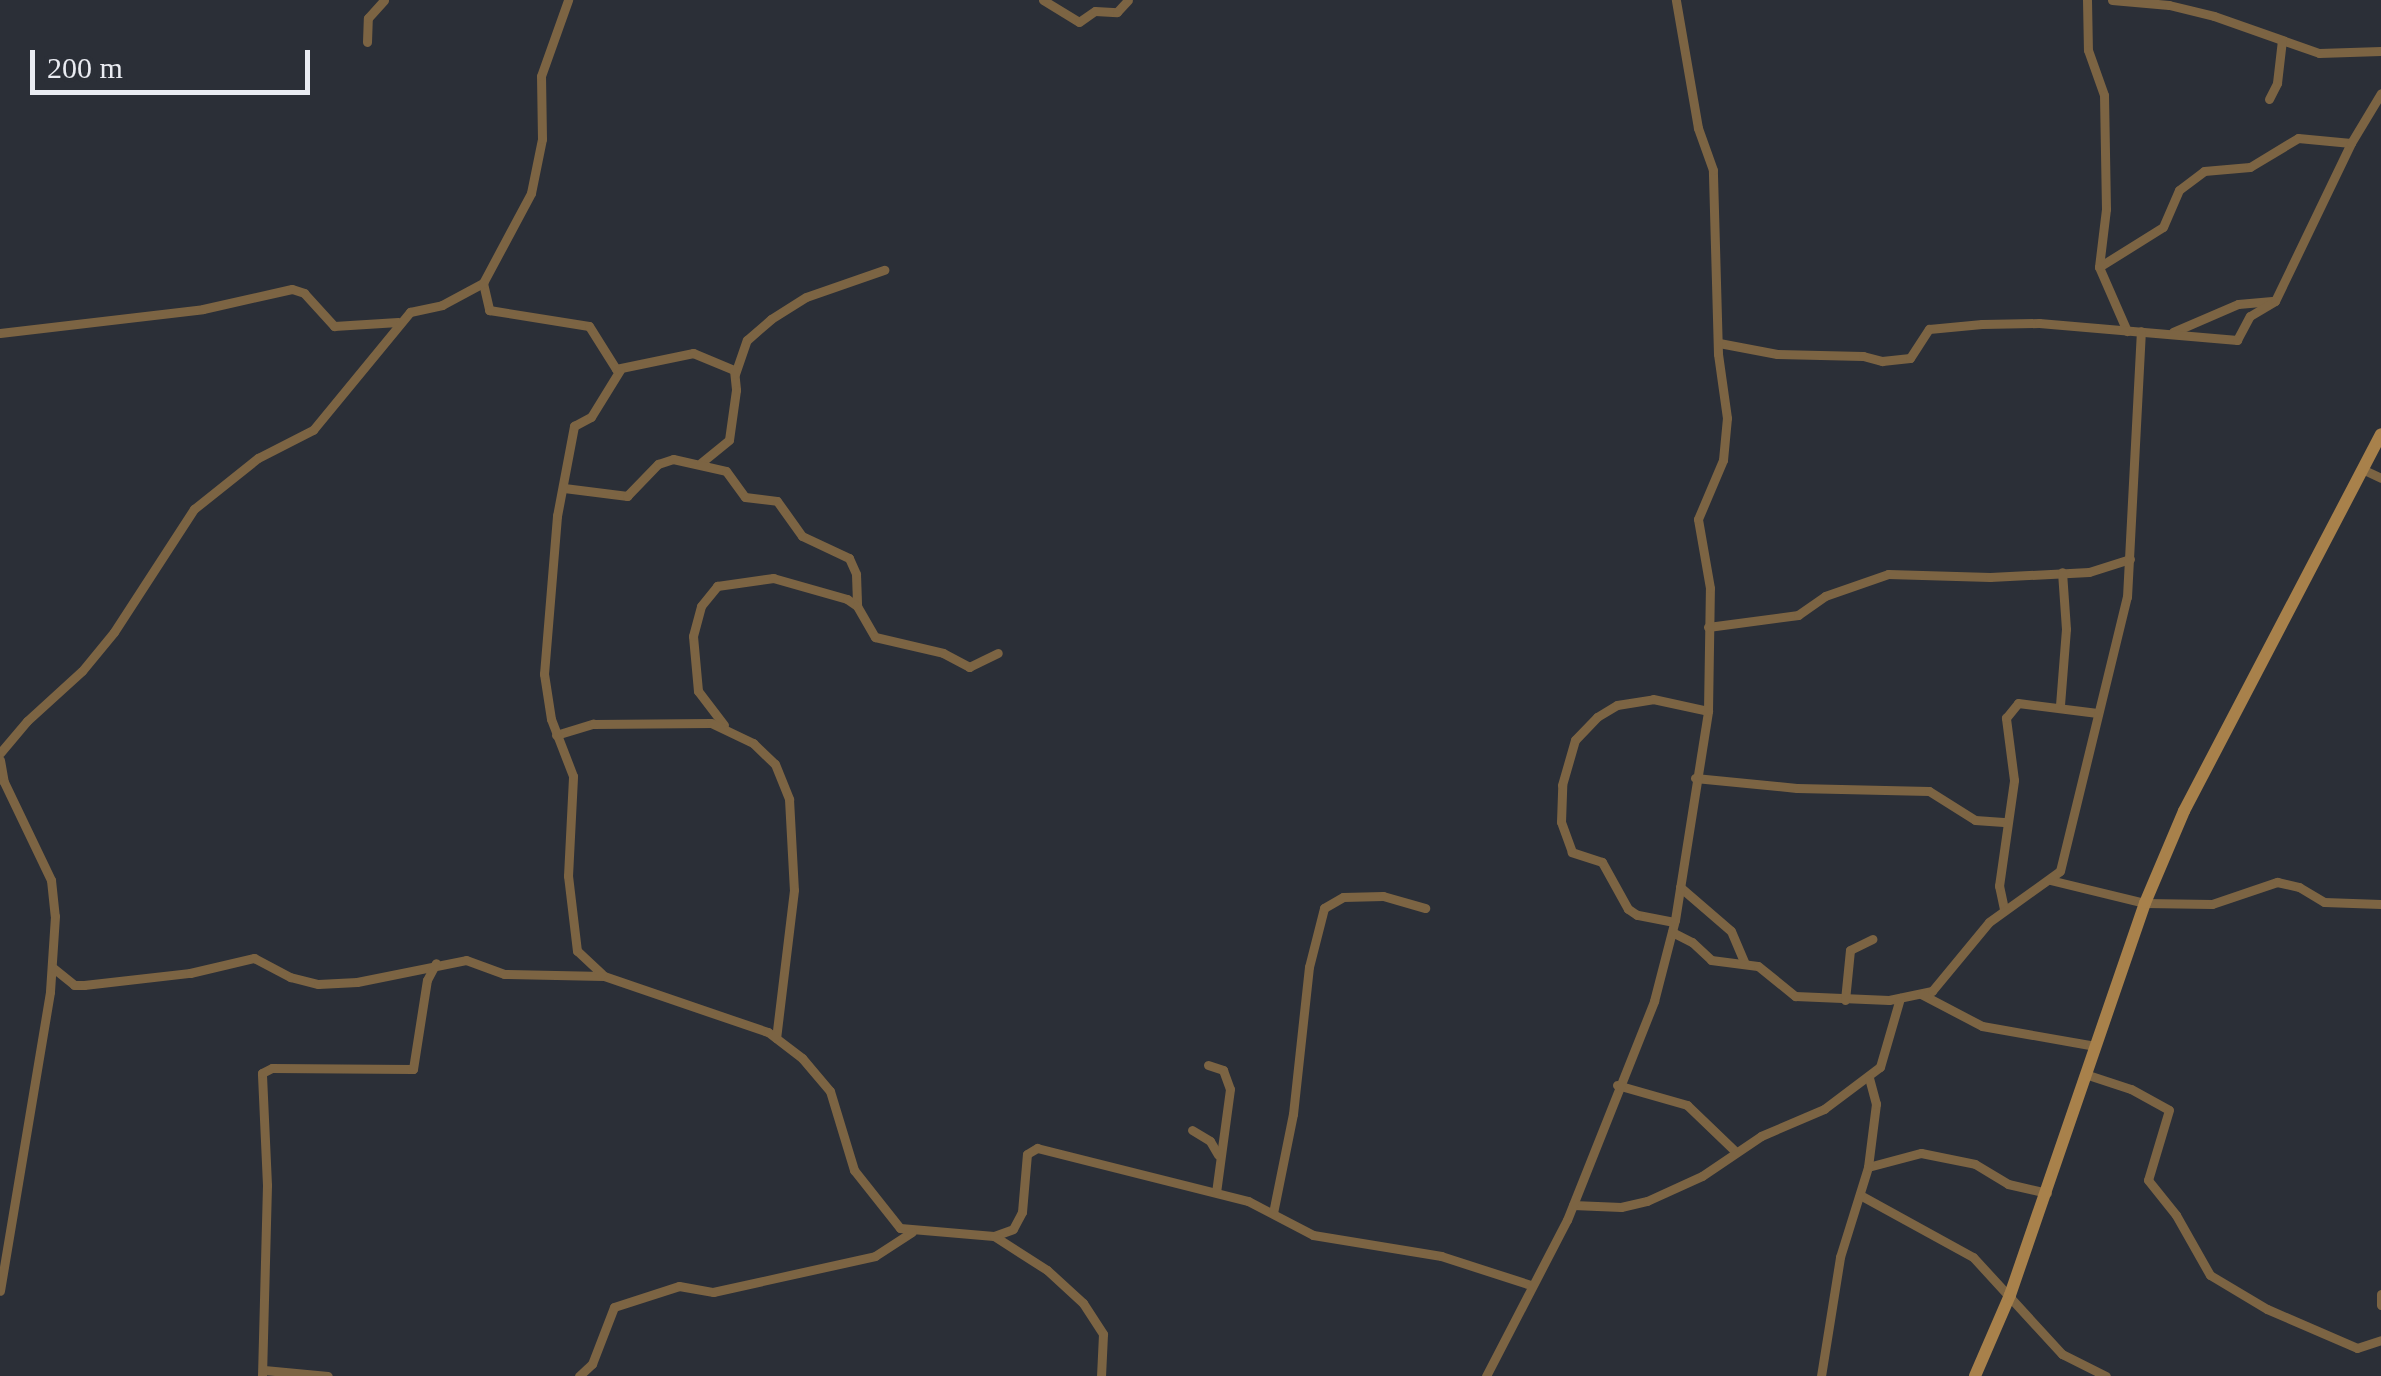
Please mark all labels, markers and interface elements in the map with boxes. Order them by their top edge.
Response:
scale bar [35,30,315,92]
text: 200 m [47,51,123,84]

